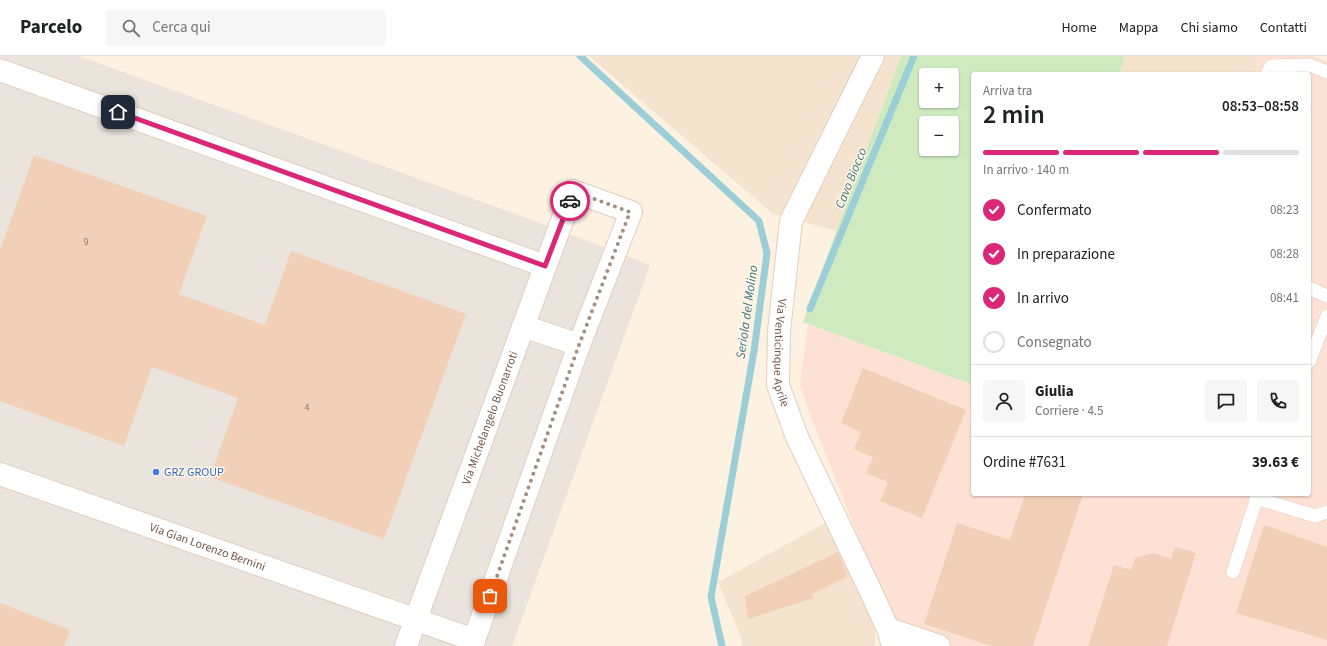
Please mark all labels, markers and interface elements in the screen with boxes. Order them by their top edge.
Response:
search box [106,10,386,46]
text: Parcelo [20,14,82,41]
icon: search [120,17,142,39]
text: Cerca qui [152,17,211,38]
text: Home [1061,18,1097,38]
text: Mappa [1119,18,1158,38]
text: Chi siamo [1180,18,1238,38]
text: Contatti [1260,18,1307,38]
map controls [919,68,959,156]
button: + [919,68,959,108]
text: Arriva tra [983,82,1032,100]
pin [101,95,135,129]
text: 2 min [983,96,1045,133]
text: 08:53–08:58 [1222,96,1299,117]
icon: home [107,101,129,123]
button: − [919,116,959,156]
water label: Cavo Biocco [831,145,871,211]
text: In arrivo · 140 m [983,161,1069,179]
courier [550,181,590,221]
icon: car [559,190,581,212]
icon: check [983,199,1005,221]
text: Confermato [1017,200,1092,221]
text: 08:23 [1270,201,1299,219]
house number: 9 [84,235,89,249]
icon: check [983,243,1005,265]
text: In preparazione [1017,244,1115,265]
text: 08:28 [1270,245,1299,263]
water label: Seriola del Molino [732,264,763,360]
icon: check [983,287,1005,309]
text: In arrivo [1017,288,1069,309]
text: 08:41 [1270,289,1299,307]
street label: Via Venticinque Aprile [769,298,794,409]
text: Consegnato [1017,332,1092,353]
street label: Via Michelangelo Buonarroti [457,349,522,487]
button: person [983,380,1025,422]
button: chat [1205,380,1247,422]
button: phone [1257,380,1299,422]
text: Giulia [1035,381,1074,402]
house number: 4 [305,401,310,415]
text: Corriere · 4.5 [1035,402,1104,420]
text: Ordine #7631 [983,452,1066,473]
text: 39.63 € [1252,452,1299,473]
place label: GRZ GROUP [164,464,224,481]
marker: GRZ GROUP [151,467,161,477]
street label: Via Gian Lorenzo Bernini [147,519,268,575]
pin [473,579,507,613]
icon: bag [479,585,501,607]

